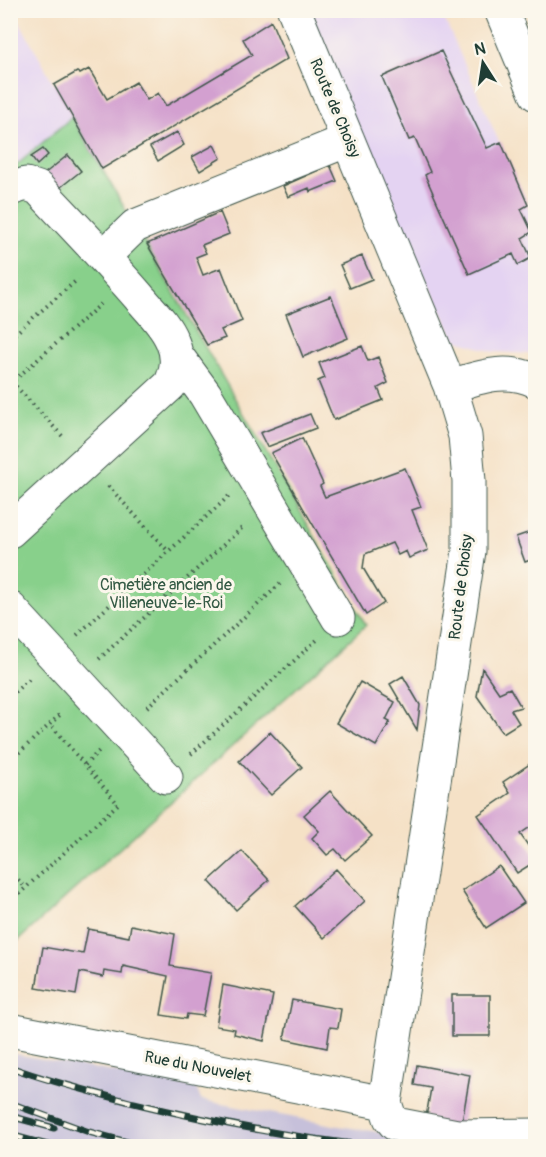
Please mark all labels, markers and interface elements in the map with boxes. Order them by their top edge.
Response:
north arrow [453,33,513,93]
text: N [473,38,488,60]
street label: Route de Choisy [305,55,365,161]
street label: Route de Choisy [445,533,477,641]
park label: Cimetière ancien de Villeneuve-le-Roi [100,575,232,613]
street label: Rue du Nouvelet [143,1047,254,1087]

